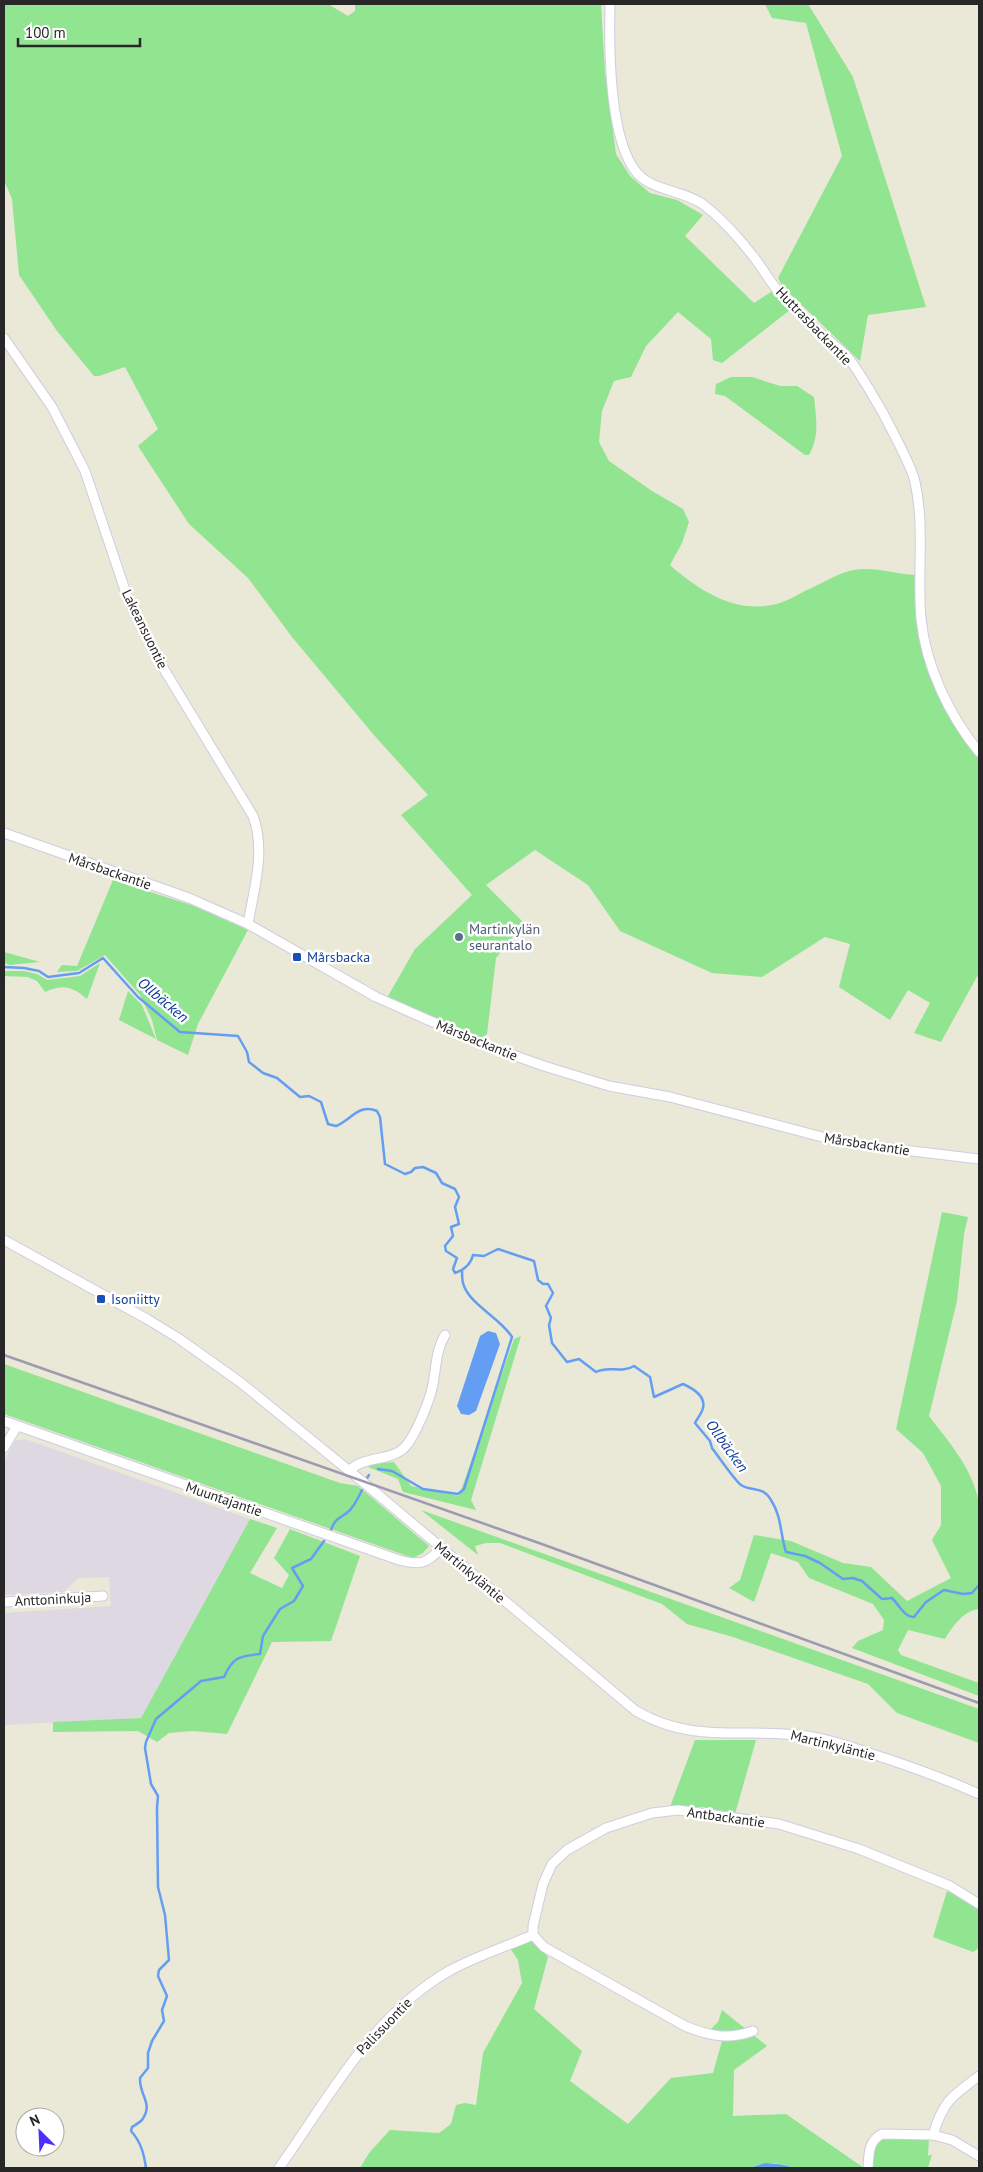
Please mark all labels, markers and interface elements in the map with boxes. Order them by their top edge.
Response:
scale bar [18,15,140,47]
text: 100 m [25,23,66,42]
street label: Huttrasbackantie [772,283,856,369]
street label: Lakeansuontie [118,586,172,672]
street label: Mårsbackantie [66,848,154,894]
place label: Martinkylän seurantalo [469,920,540,954]
marker: Martinkylän seurantalo [453,931,465,943]
place label: Mårsbacka [307,948,370,966]
marker: Mårsbacka [291,951,303,963]
water label: Ollbäcken [134,973,193,1026]
street label: Mårsbackantie [434,1015,520,1065]
street label: Mårsbackantie [823,1128,911,1160]
place label: Isoniitty [111,1290,160,1308]
marker: Isoniitty [95,1293,107,1305]
water label: Ollbäcken [702,1416,753,1476]
street label: Muuntajantie [184,1478,264,1520]
street label: Martinkyläntie [431,1537,509,1607]
street label: Anttoninkuja [14,1588,92,1610]
street label: Martinkyläntie [789,1726,877,1764]
street label: Antbackantie [686,1803,766,1831]
street label: Palissuontie [352,1994,416,2058]
north arrow [15,2107,65,2157]
text: N [27,2110,43,2130]

